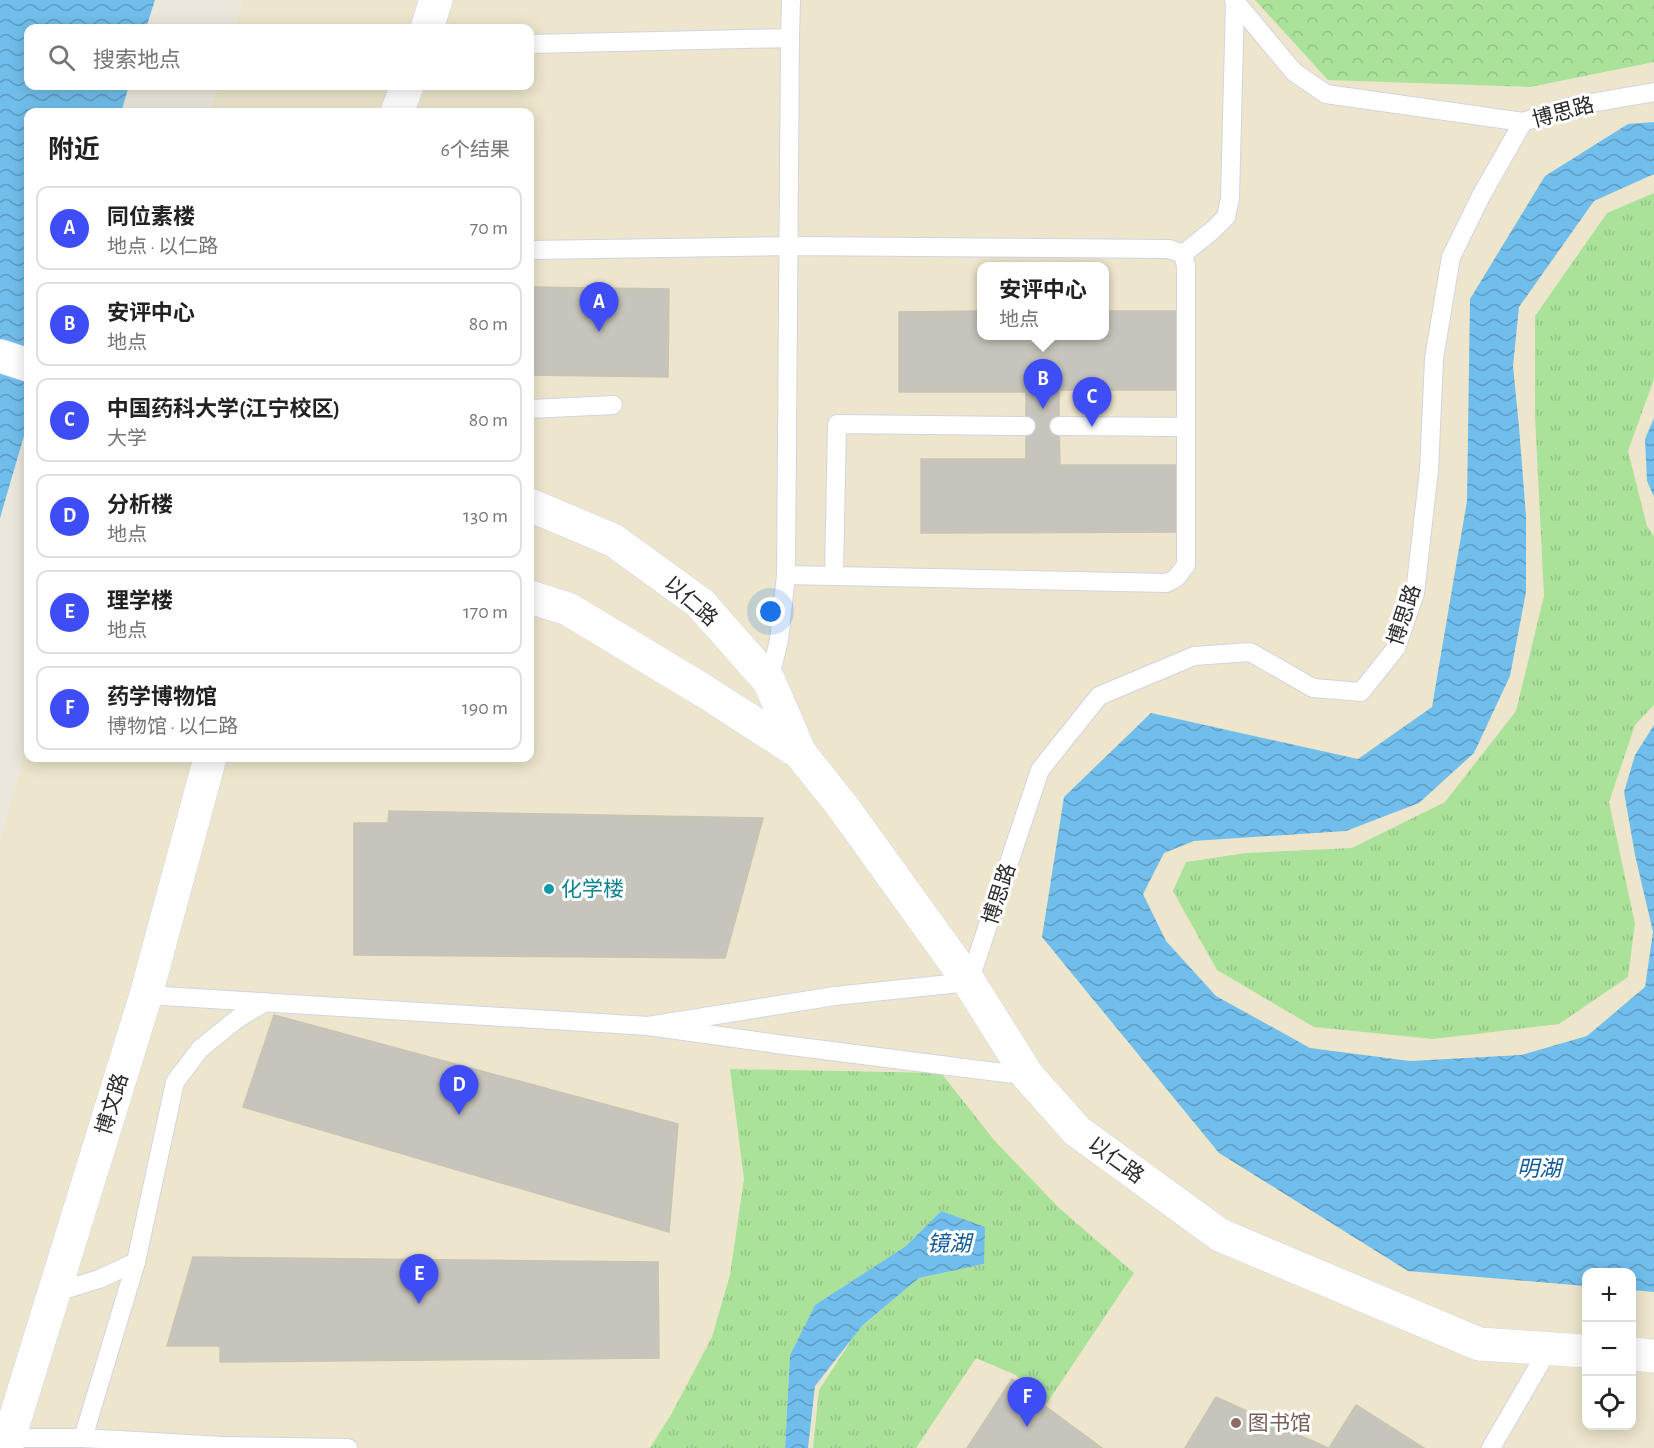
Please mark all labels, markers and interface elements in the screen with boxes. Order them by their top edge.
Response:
search box [24,24,534,90]
icon: search [45,41,78,74]
text: 搜索地点 [93,49,181,71]
street label: 博思路 [1530,93,1596,131]
text: 附近 [48,137,100,163]
text: 6个结果 [441,140,510,160]
text: 同位素楼 [107,206,195,228]
text: A [64,218,76,238]
text: 70 m [470,218,508,238]
text: 地点 · 以仁路 [107,237,218,257]
popup [977,262,1109,340]
text: 安评中心 [999,279,1087,301]
pin: A [580,282,618,332]
text: 安评中心 [107,302,195,324]
text: 地点 [999,310,1039,330]
text: B [64,314,75,334]
text: 80 m [469,314,508,334]
text: 地点 [107,333,147,353]
pin: B [1024,360,1062,409]
pin: C [1072,378,1112,427]
text: 中国药科大学(江宁校区) [107,398,340,420]
text: C [64,410,75,430]
text: 80 m [469,410,508,430]
text: 大学 [107,429,147,449]
text: 分析楼 [107,494,173,516]
text: D [63,506,76,526]
text: 130 m [463,506,508,526]
text: 地点 [107,525,147,545]
street label: 以仁路 [660,572,722,630]
street label: 博思路 [1384,582,1424,648]
text: 理学楼 [107,590,173,612]
your location [756,597,785,626]
text: E [64,602,75,622]
text: 170 m [463,602,508,622]
text: 地点 [107,621,147,641]
text: 药学博物馆 [107,686,217,708]
text: F [65,698,74,718]
text: 190 m [462,698,508,718]
text: 博物馆 · 以仁路 [107,717,238,737]
street label: 博思路 [979,861,1019,927]
place label: 化学楼 [561,878,624,900]
marker: 化学楼 [542,882,556,896]
pin: D [440,1066,478,1115]
street label: 博文路 [92,1071,132,1137]
street label: 以仁路 [1084,1133,1148,1187]
water label: 明湖 [1517,1157,1564,1180]
water label: 镜湖 [927,1232,974,1255]
pin: E [400,1254,438,1304]
map controls [1582,1268,1636,1430]
button: + [1582,1268,1636,1322]
button: − [1582,1322,1636,1376]
button: locate [1582,1376,1636,1430]
pin: F [1008,1378,1046,1427]
place label: 图书馆 [1248,1412,1311,1434]
marker: 图书馆 [1229,1416,1243,1430]

